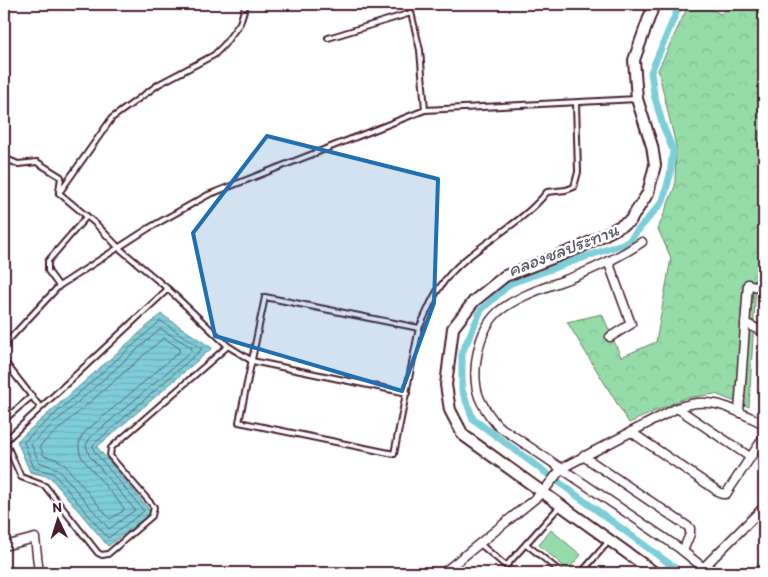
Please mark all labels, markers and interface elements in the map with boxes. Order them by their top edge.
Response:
water label: คลองชลประทาน [505,219,622,281]
north arrow [32,494,82,544]
text: N [52,499,62,516]

